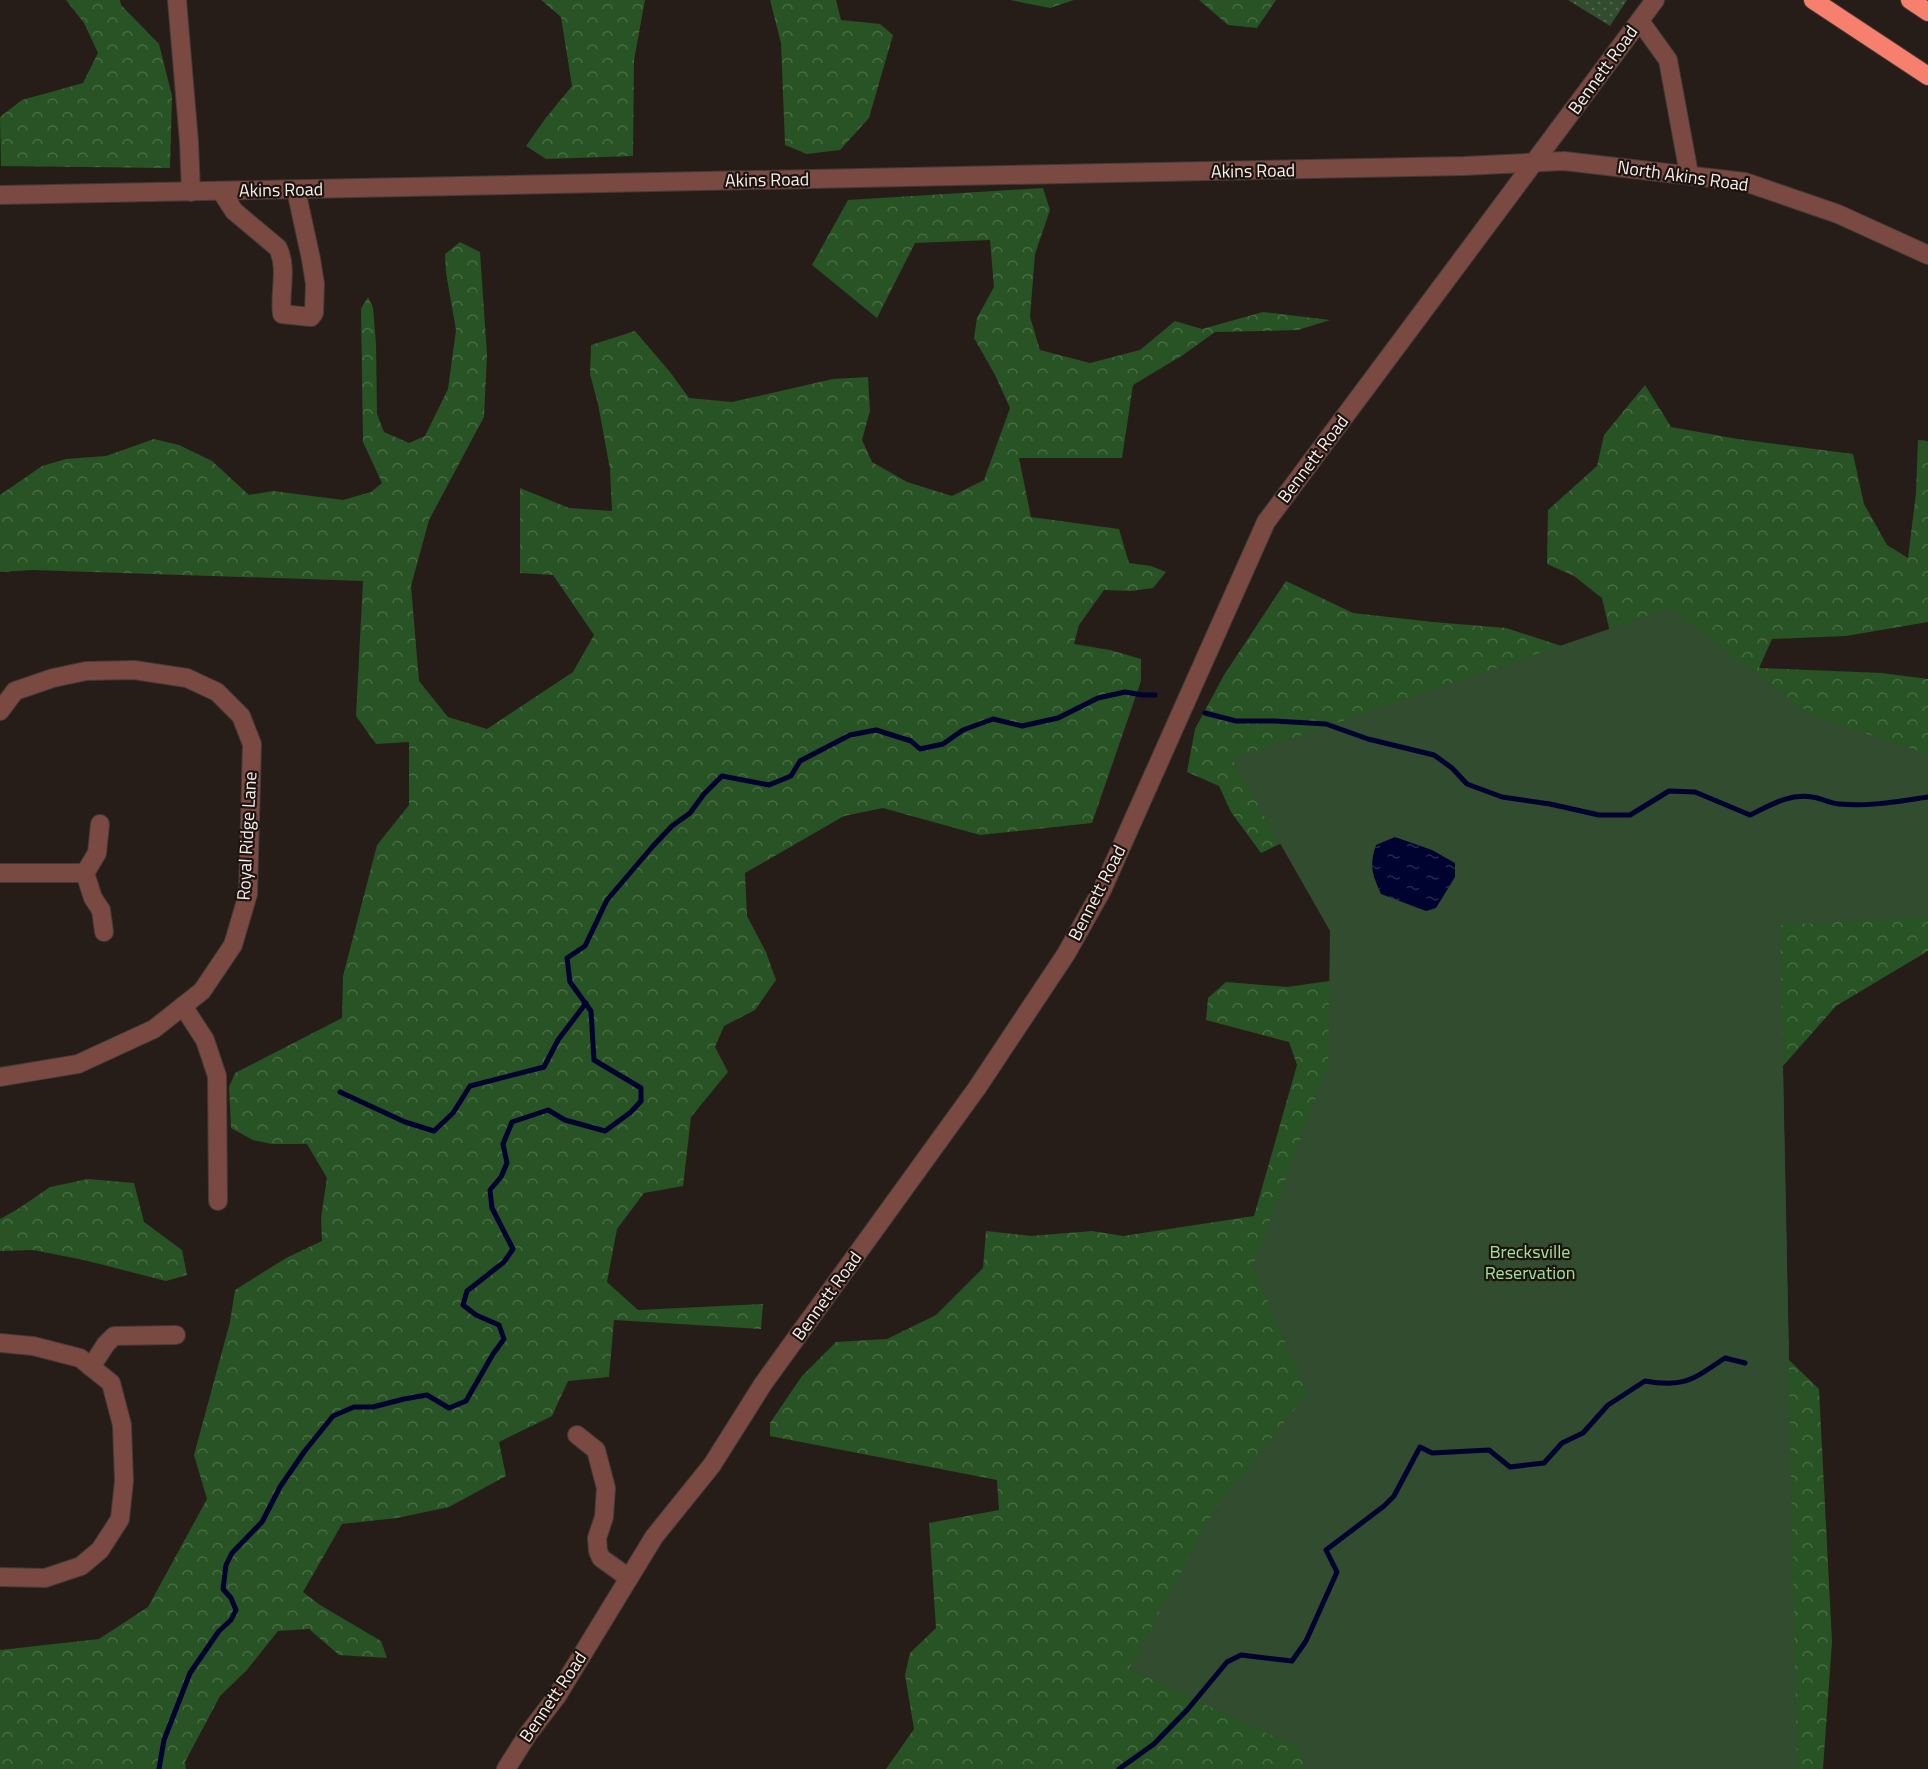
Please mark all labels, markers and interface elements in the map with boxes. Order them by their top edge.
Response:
street label: Bennett Road [1561,20,1644,120]
street label: North Akins Road [1616,153,1750,198]
street label: Akins Road [1211,156,1295,185]
street label: Akins Road [725,165,809,194]
street label: Akins Road [239,175,323,204]
street label: Bennett Road [1270,409,1355,508]
street label: Royal Ridge Lane [230,771,263,901]
street label: Bennett Road [1061,840,1132,945]
park label: Brecksville Reservation [1485,1238,1575,1286]
street label: Bennett Road [785,1246,868,1346]
street label: Bennett Road [512,1646,593,1747]

